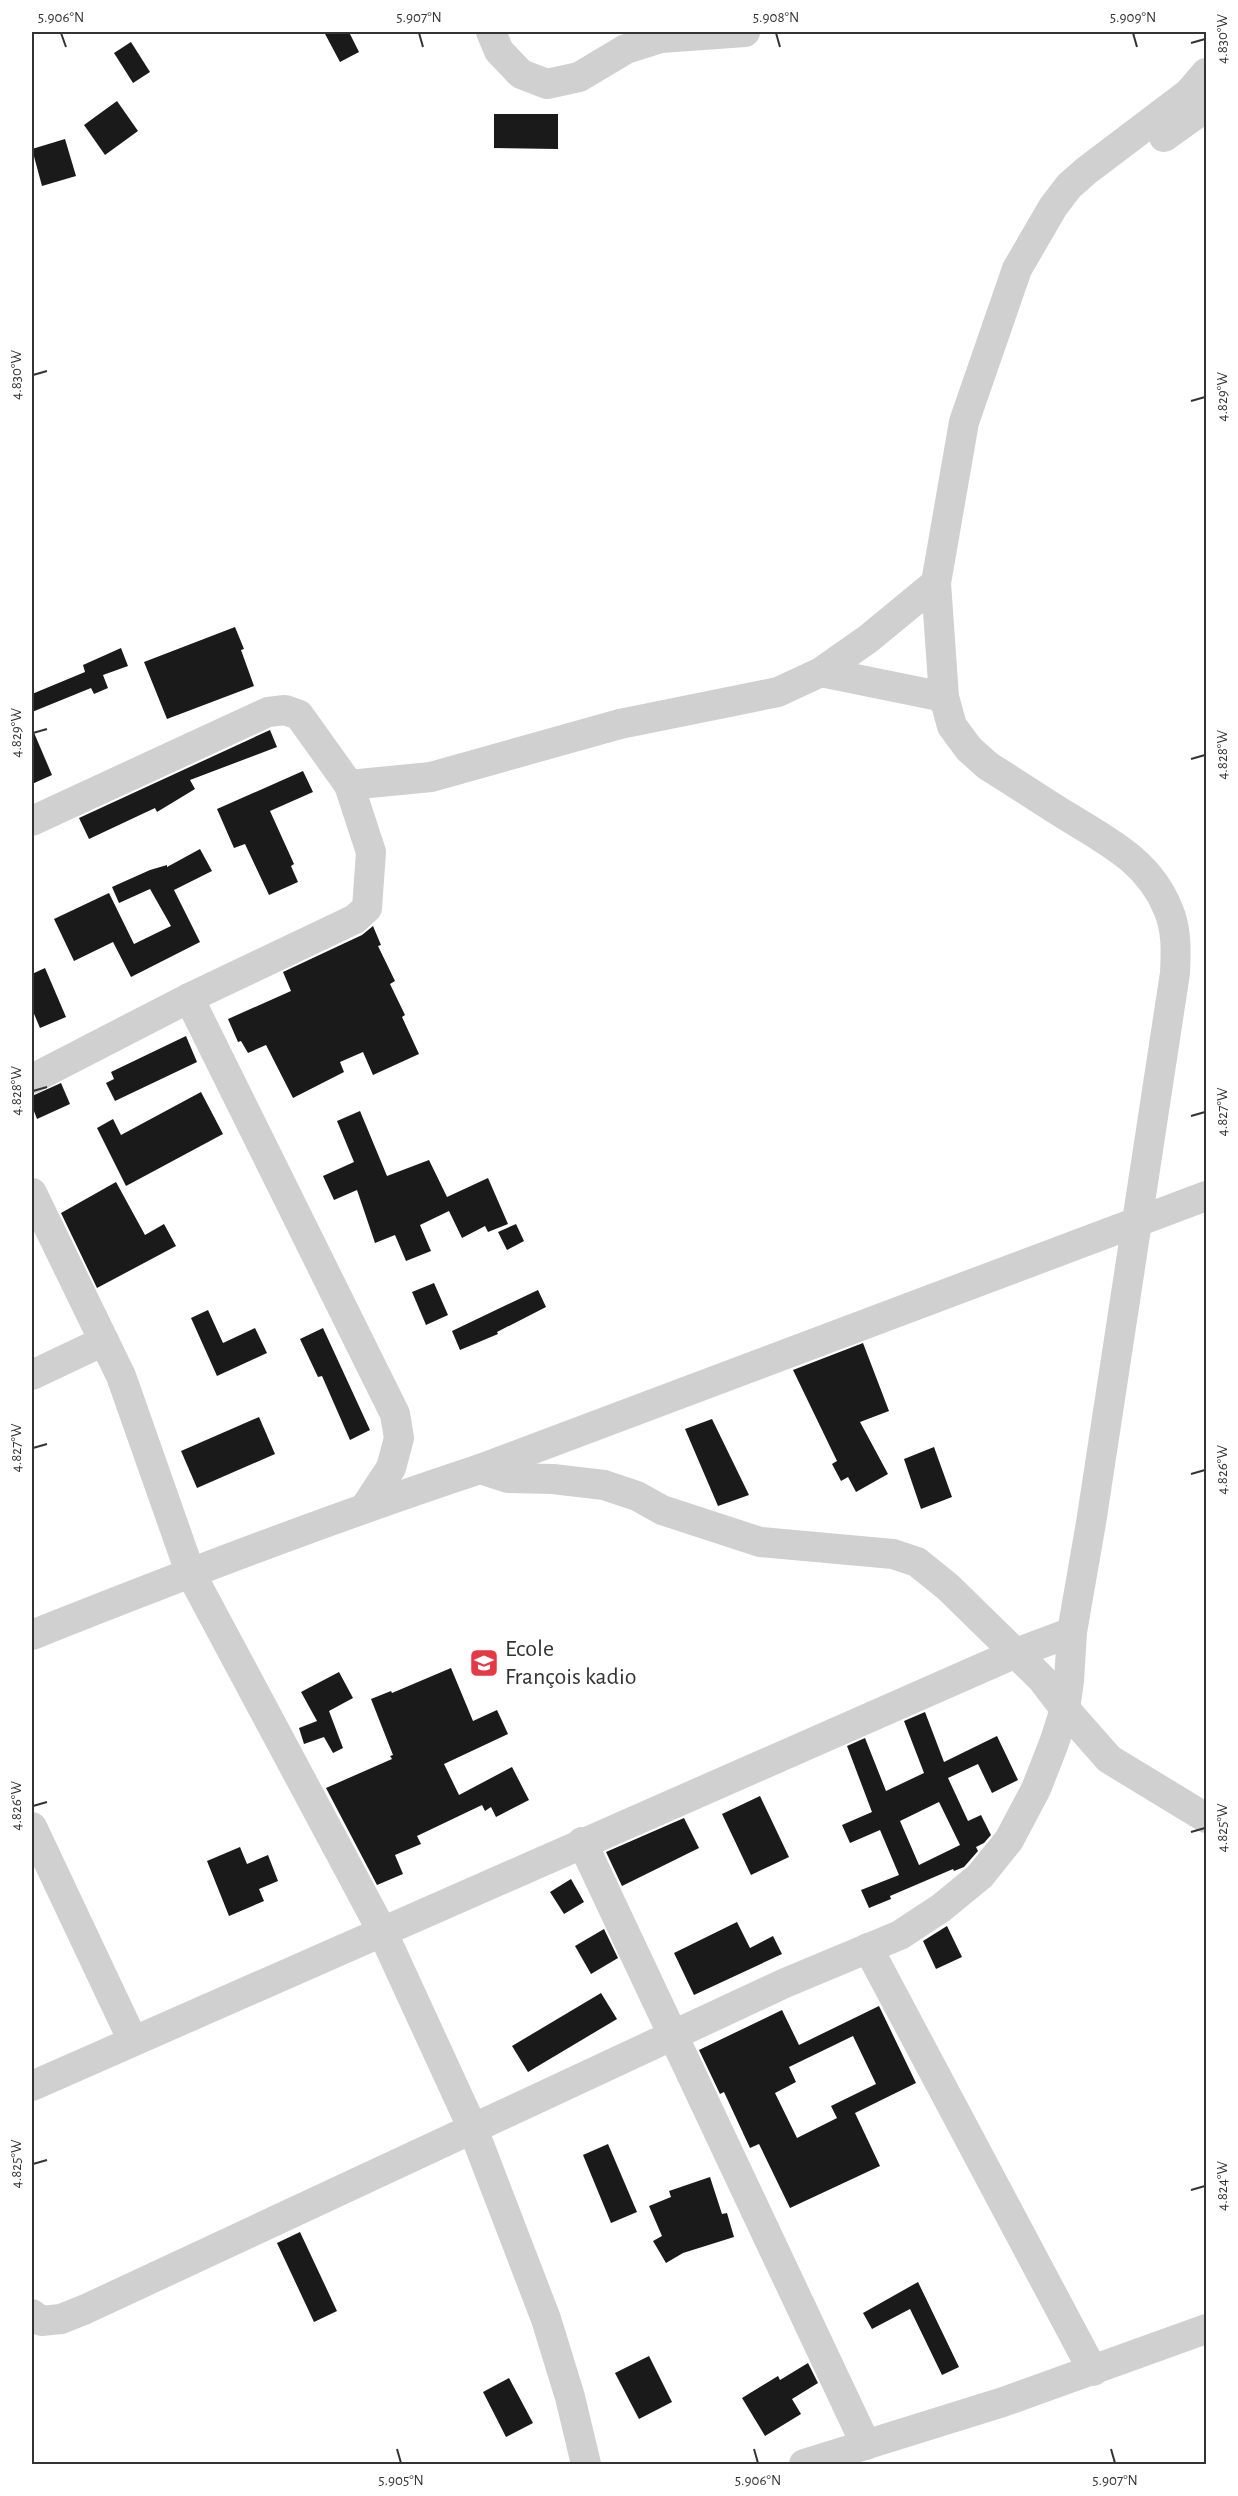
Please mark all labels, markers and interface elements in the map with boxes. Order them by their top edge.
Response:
text: 5.906°N [38,10,84,25]
text: 5.907°N [396,10,442,25]
text: 5.908°N [753,10,799,25]
text: 5.909°N [1110,10,1156,25]
text: 4.830°W [1215,13,1230,64]
text: 4.830°W [9,349,24,400]
text: 4.829°W [1215,372,1230,422]
text: 4.829°W [9,708,24,758]
text: 4.828°W [1215,730,1230,780]
text: 4.828°W [9,1066,24,1116]
text: 4.827°W [1215,1087,1230,1136]
text: 4.827°W [9,1423,24,1472]
text: 4.826°W [1215,1445,1230,1495]
place label: Ecole François kadio [505,1637,637,1689]
school or university icon: Ecole François kadio [468,1647,500,1679]
text: 4.826°W [9,1781,24,1831]
text: 4.825°W [1215,1803,1230,1852]
text: 4.825°W [9,2139,24,2188]
text: 4.824°W [1215,2161,1230,2211]
text: 5.905°N [378,2473,424,2488]
text: 5.906°N [735,2473,781,2488]
text: 5.907°N [1092,2473,1138,2488]

